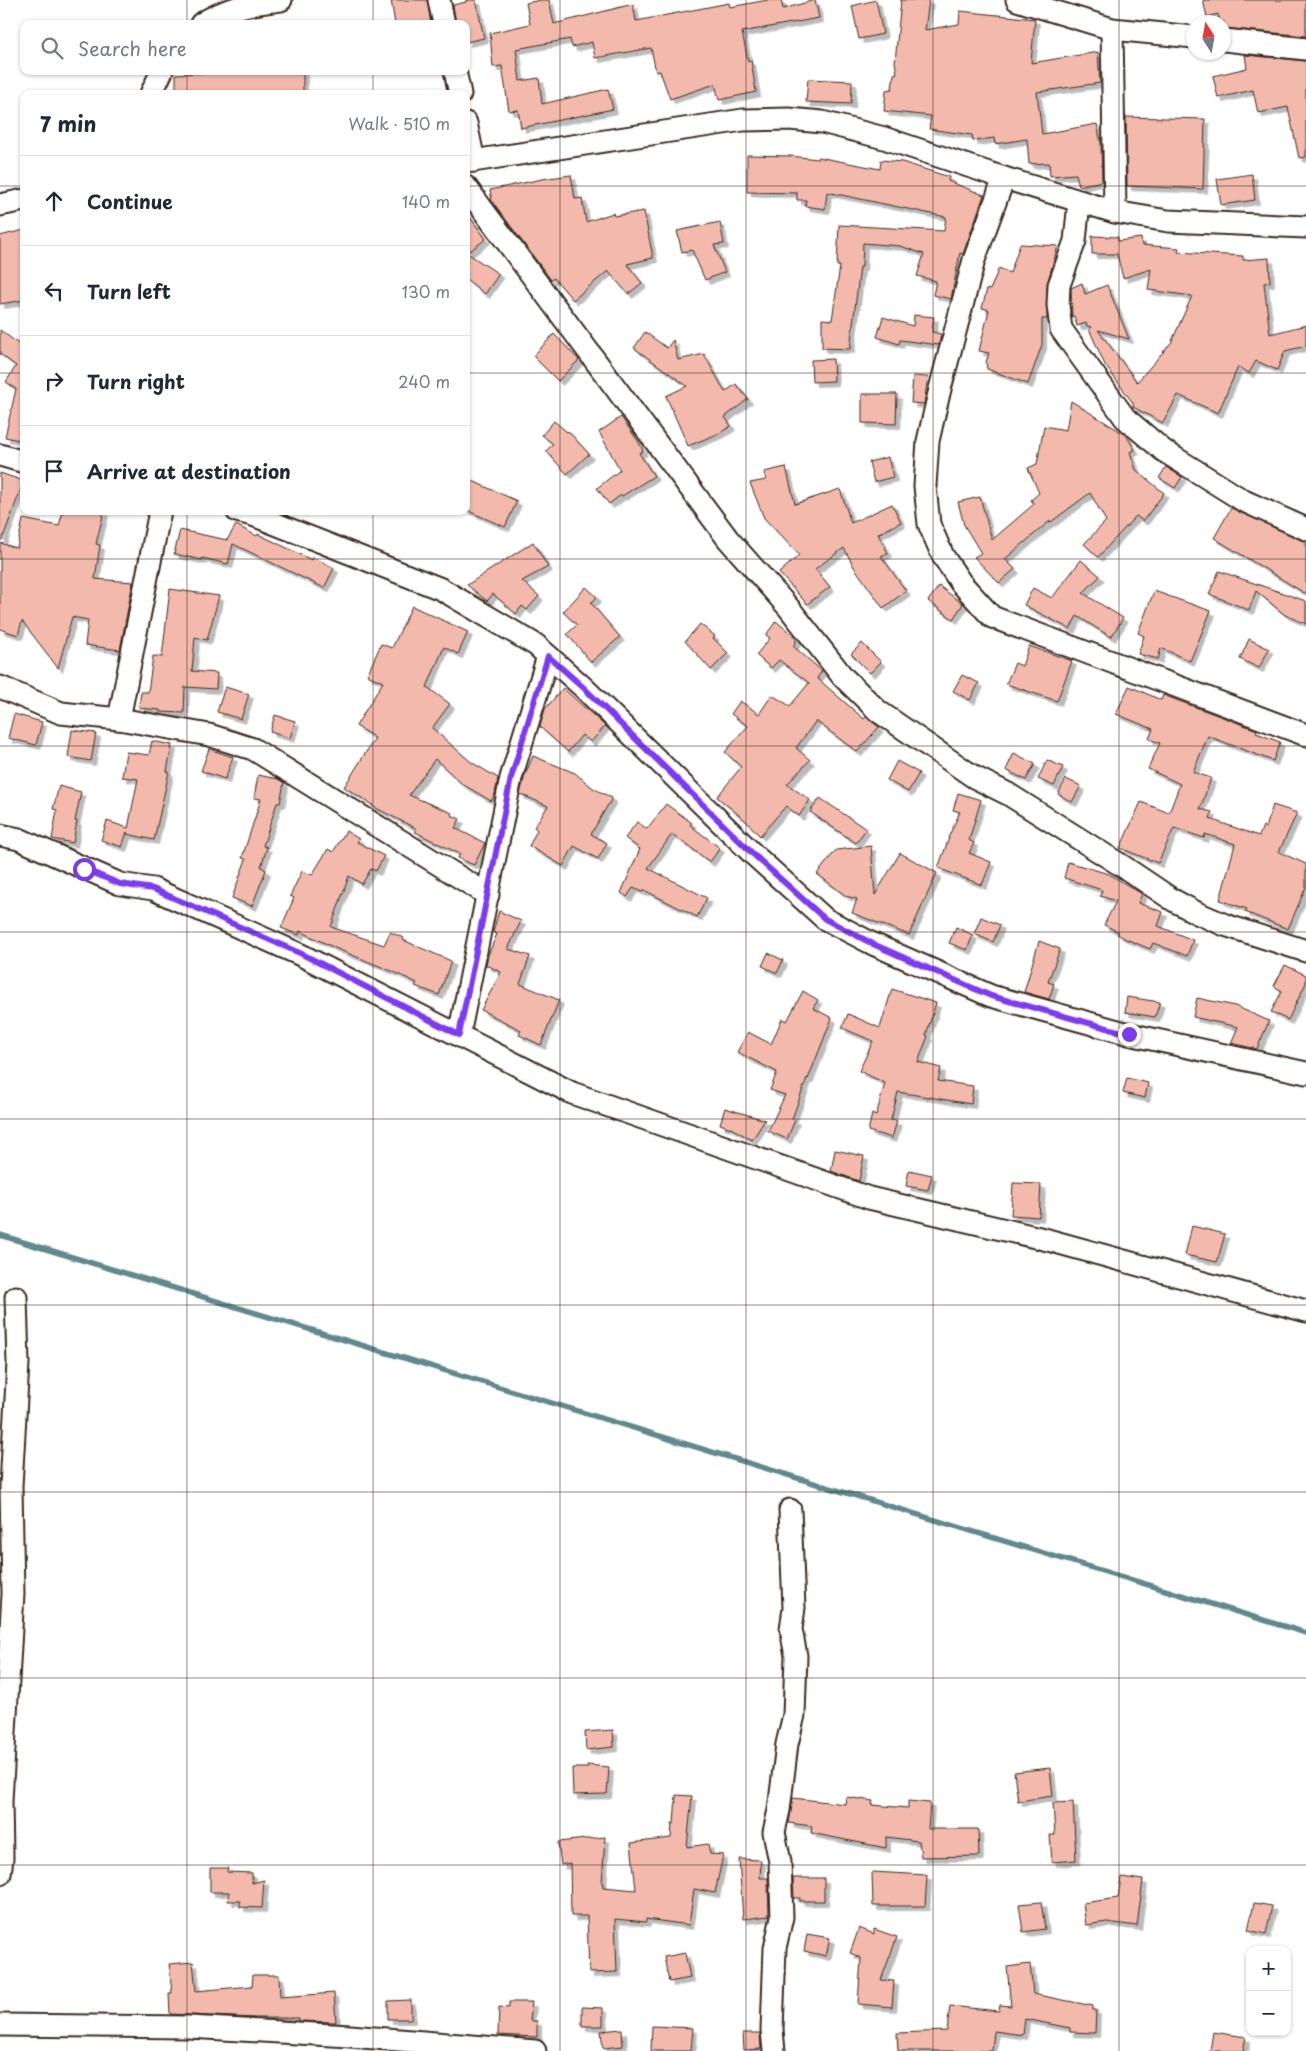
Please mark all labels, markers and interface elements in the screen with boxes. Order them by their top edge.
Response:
north arrow [1186,15,1231,60]
search box [20,20,470,75]
icon: search [38,34,66,62]
text: Search here [78,34,187,62]
text: 7 min [40,107,96,139]
text: Walk · 510 m [348,111,450,135]
icon: ahead [40,187,68,215]
text: Continue [87,187,173,215]
text: 140 m [402,189,450,213]
icon: left [40,277,68,305]
text: Turn left [87,277,171,305]
text: 130 m [402,279,450,303]
icon: right [40,367,68,395]
text: Turn right [87,367,185,395]
text: 240 m [398,369,450,393]
icon: arrive [40,457,68,485]
text: Arrive at destination [87,457,291,485]
route start [73,858,96,881]
route end [1118,1023,1141,1046]
map controls [1246,1946,1291,2036]
button: + [1246,1946,1291,1991]
button: − [1246,1991,1291,2036]

